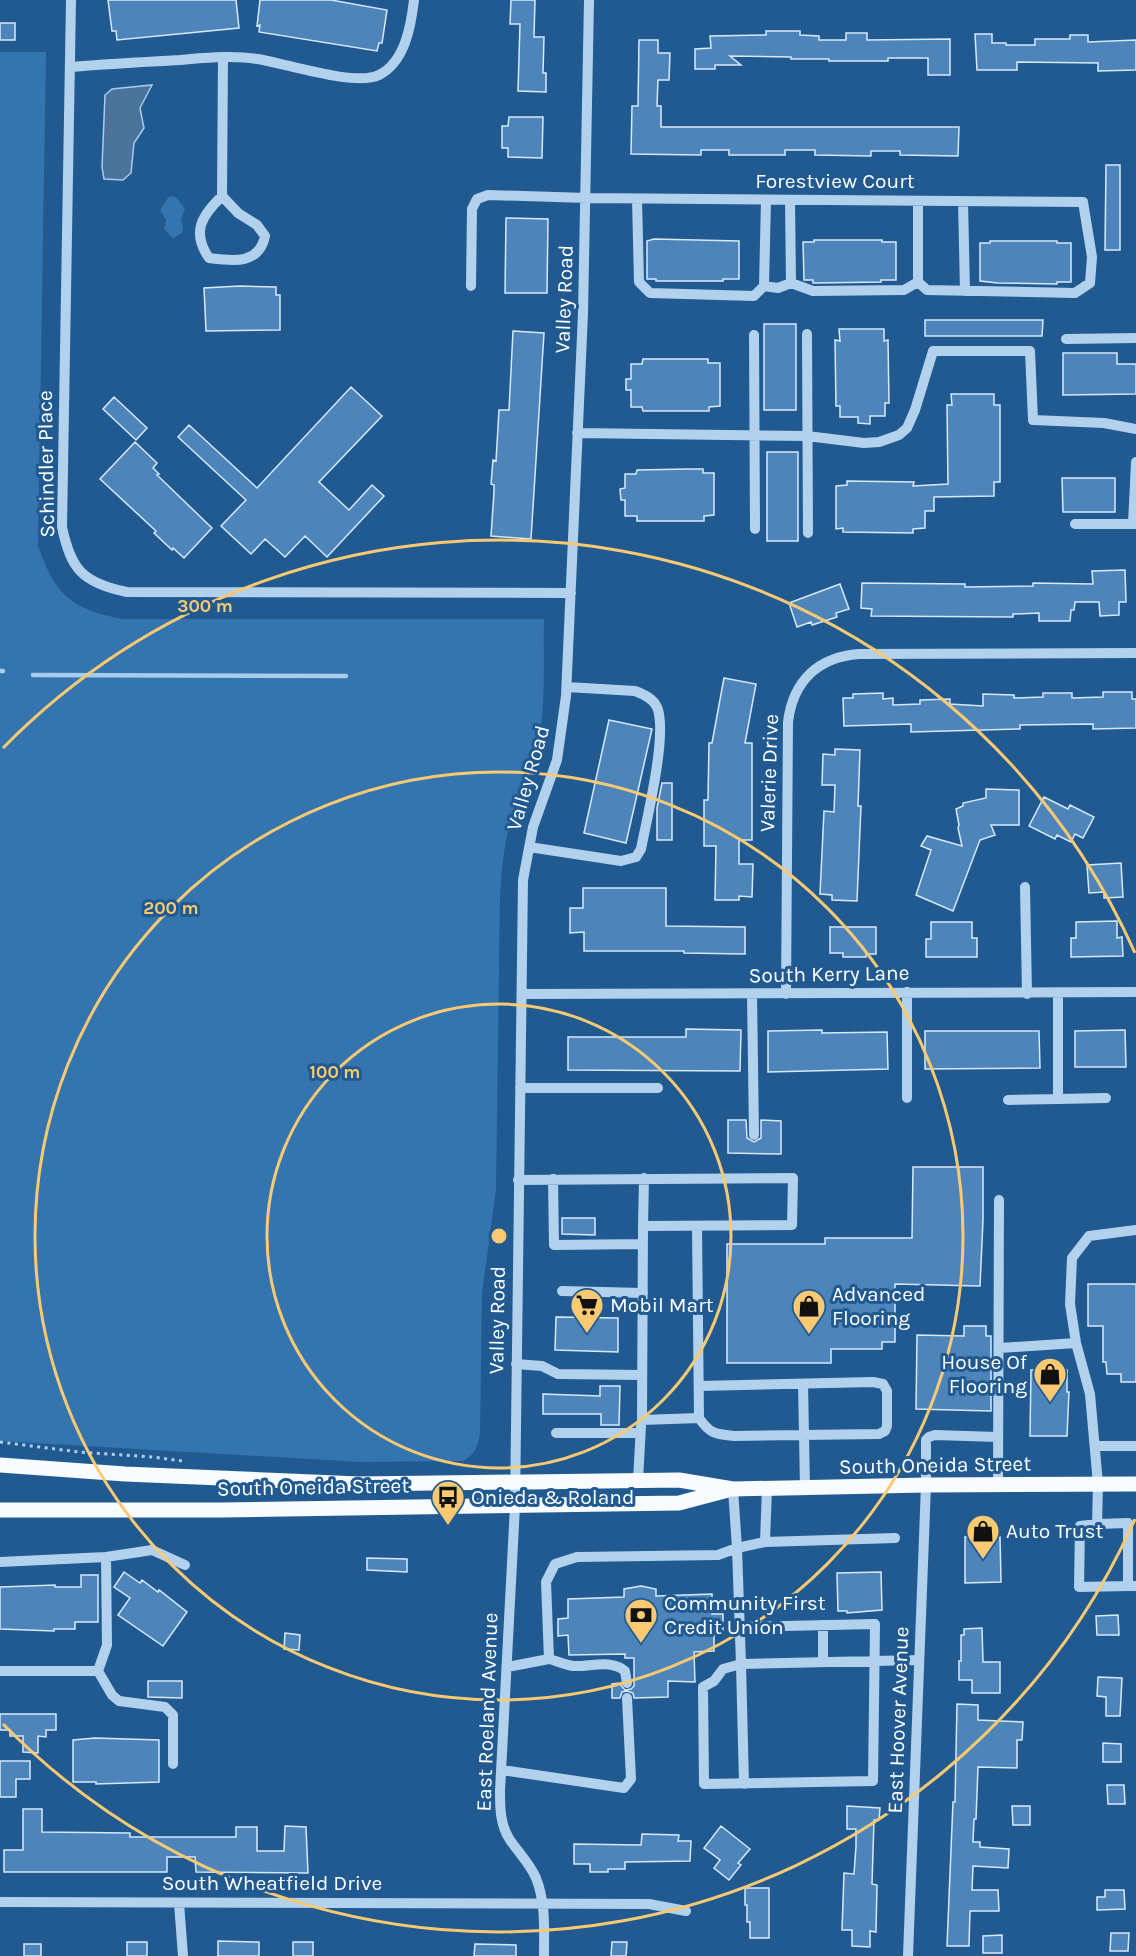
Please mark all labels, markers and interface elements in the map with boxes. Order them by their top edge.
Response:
street label: Forestview Court [755,169,915,193]
street label: Valley Road [550,244,578,354]
street label: Schindler Place [33,390,59,538]
text: 300 m [177,595,233,617]
street label: Valerie Drive [755,714,783,832]
street label: Valley Road [502,723,554,833]
text: 200 m [143,897,199,919]
street label: South Kerry Lane [748,961,910,987]
text: 100 m [310,1061,360,1083]
centre of rings [489,1226,509,1246]
street label: Valley Road [484,1266,510,1374]
place label: Advanced Flooring [832,1282,925,1330]
supermarket icon: Mobil Mart [569,1287,605,1334]
shop icon: Advanced Flooring [791,1288,827,1335]
place label: Mobil Mart [610,1293,714,1317]
place label: House Of Flooring [941,1350,1028,1398]
shop icon: House Of Flooring [1032,1356,1068,1403]
street label: South Oneida Street [839,1451,1031,1479]
street label: South Oneida Street [217,1473,409,1501]
bus stop icon: Onieda & Roland [430,1479,466,1526]
place label: Onieda & Roland [471,1485,634,1509]
shop icon: Auto Trust [965,1513,1001,1560]
place label: Auto Trust [1006,1519,1103,1543]
place label: Community First Credit Union [664,1591,826,1639]
bank icon: Community First Credit Union [623,1597,659,1644]
street label: East Roeland Avenue [472,1612,502,1812]
street label: East Hoover Avenue [883,1626,913,1814]
street label: South Wheatfield Drive [162,1871,382,1895]

